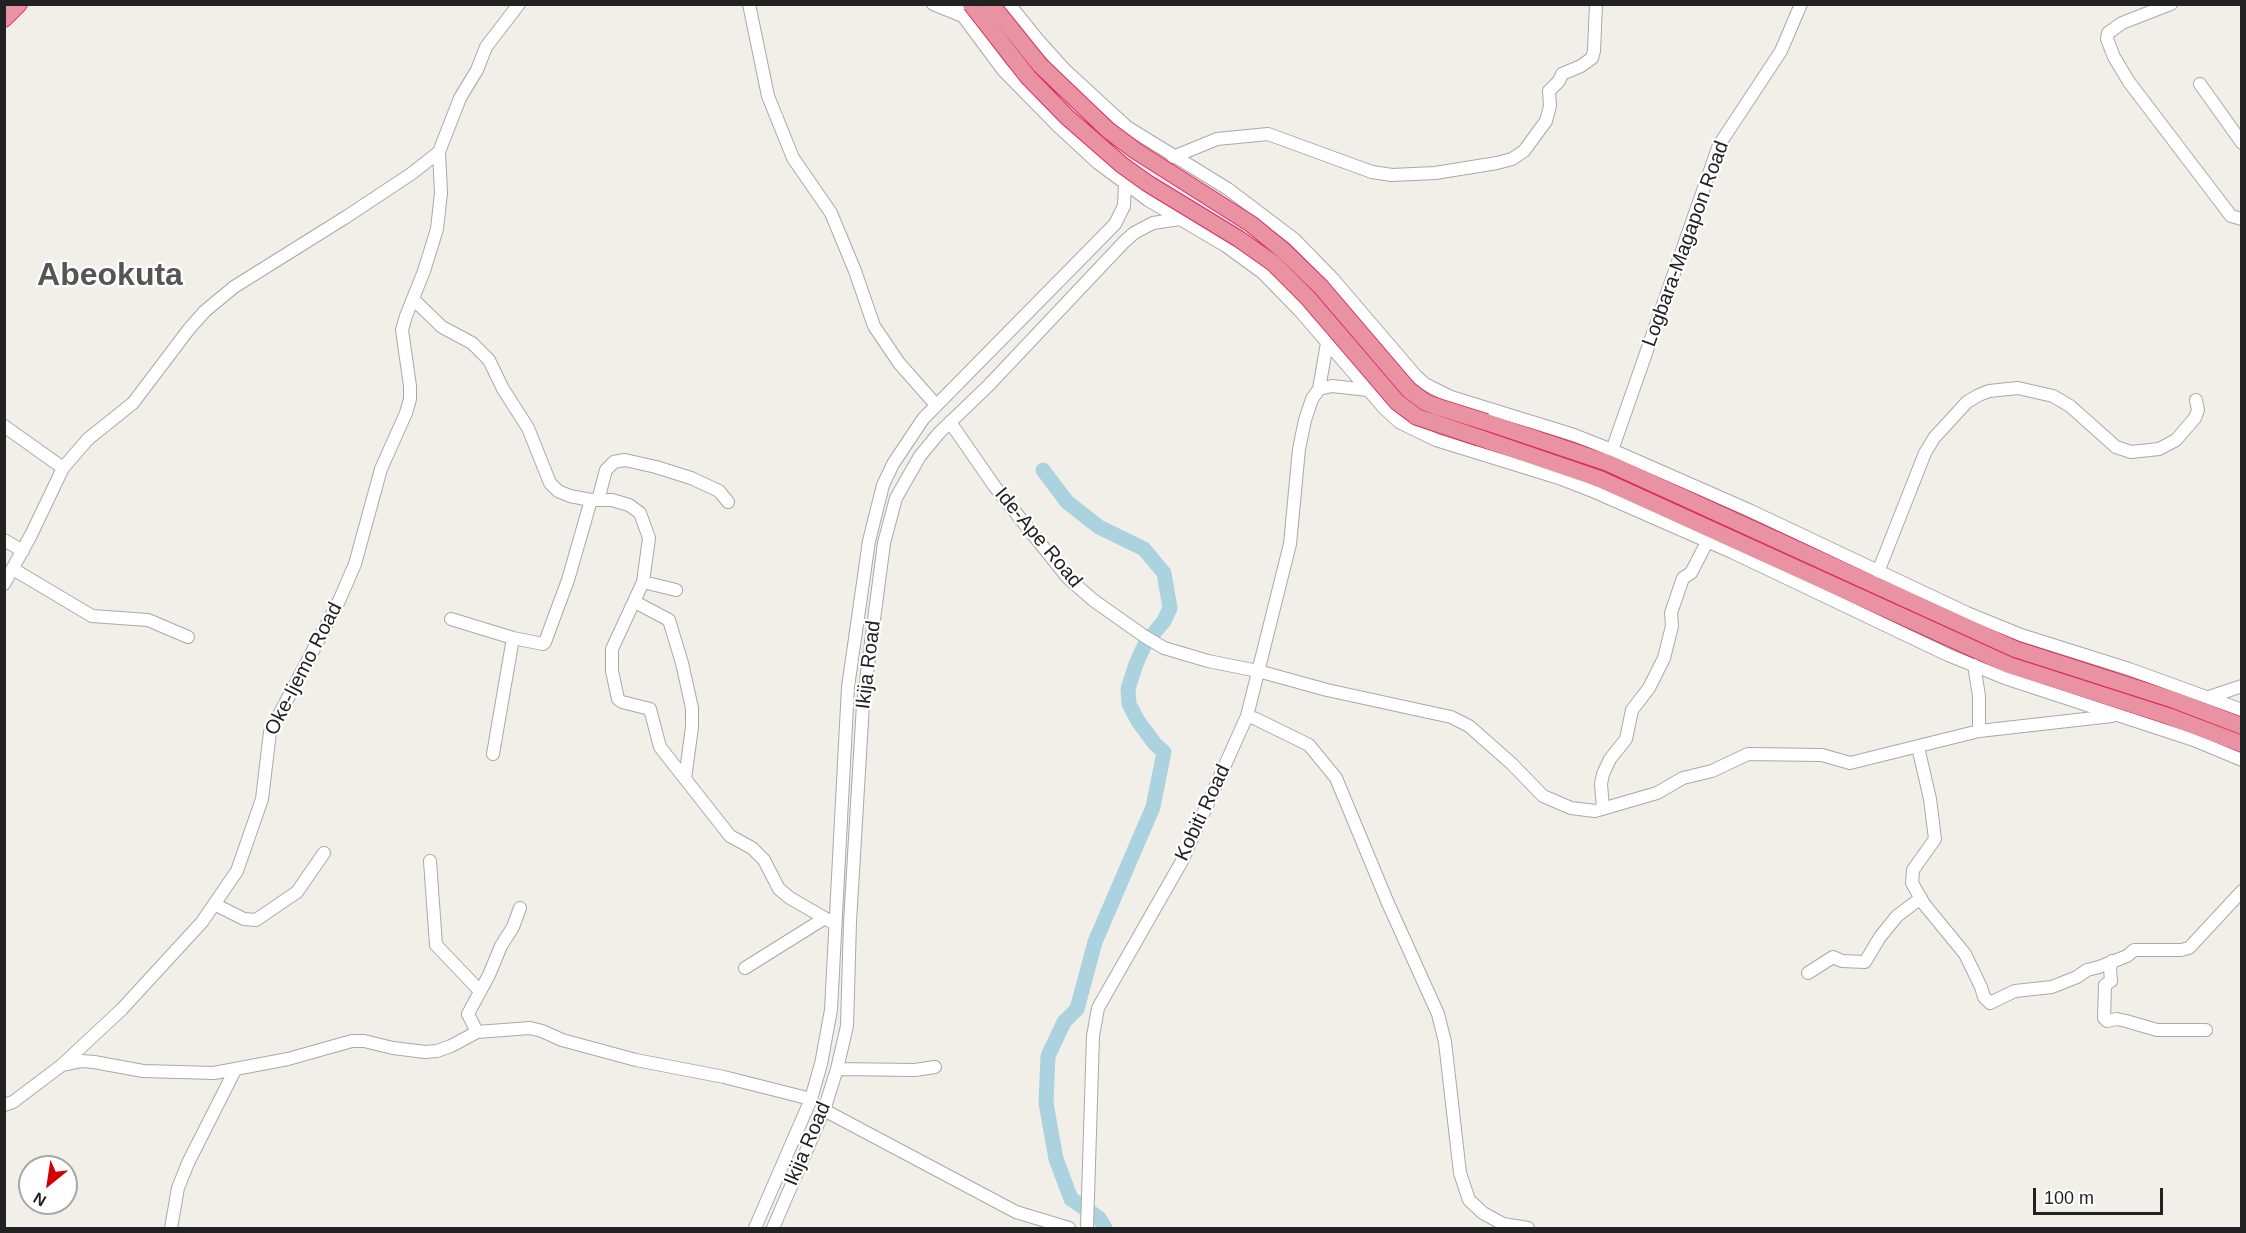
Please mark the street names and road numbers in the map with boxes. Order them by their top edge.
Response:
street label: Logbara-Magapon Road [1638,138,1734,350]
street label: Ide-Ape Road [989,483,1087,593]
street label: Oke-Ijemo Road [260,599,348,739]
street label: Ikija Road [852,619,886,711]
street label: Kobiti Road [1170,761,1236,865]
street label: Ikija Road [780,1098,836,1190]

